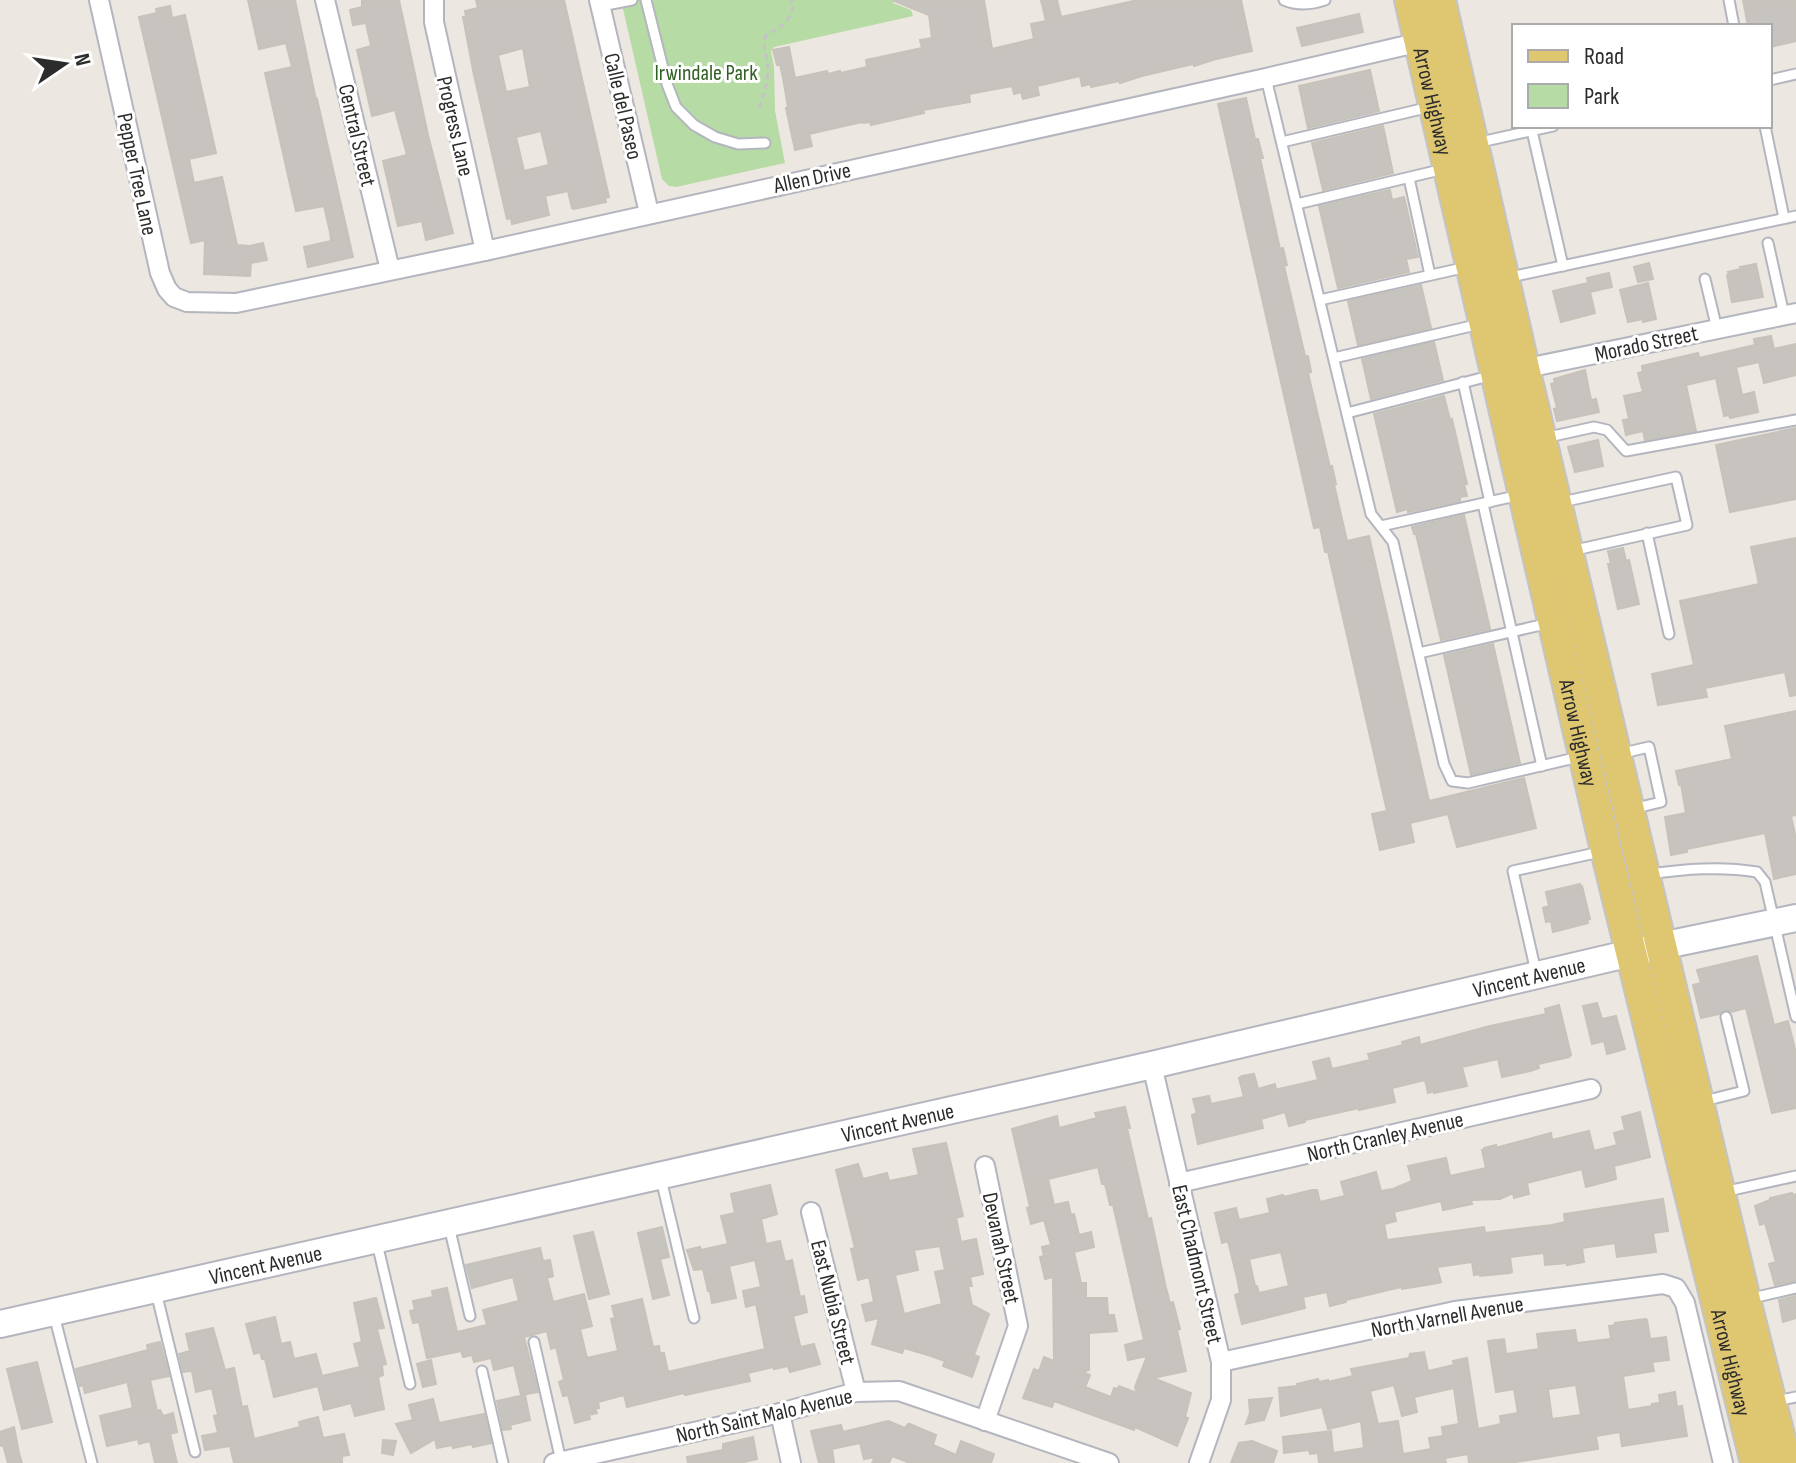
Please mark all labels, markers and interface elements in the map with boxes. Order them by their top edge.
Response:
north arrow [24,24,104,104]
legend [1512,24,1772,128]
text: Road [1584,42,1624,71]
street label: Arrow Highway [1406,44,1457,159]
text: N [68,51,97,69]
street label: Calle del Paseo [597,51,648,162]
park label: Irwindale Park [654,60,758,87]
street label: Progress Lane [430,74,479,179]
street label: Central Street [332,82,381,189]
text: Park [1584,82,1619,111]
street label: Pepper Tree Lane [110,111,163,238]
street label: Allen Drive [770,157,853,200]
street label: Morado Street [1592,320,1701,369]
street label: Arrow Highway [1552,676,1603,790]
street label: Vincent Avenue [1471,952,1588,1004]
street label: Vincent Avenue [839,1098,957,1149]
street label: North Cranley Avenue [1305,1106,1466,1169]
street label: East Chadmont Street [1165,1182,1228,1347]
street label: Devanah Street [976,1190,1026,1307]
street label: East Nubia Street [804,1237,861,1368]
street label: Vincent Avenue [207,1240,325,1292]
street label: North Varnell Avenue [1369,1291,1526,1344]
street label: Arrow Highway [1704,1306,1756,1420]
street label: North Saint Malo Avenue [673,1383,855,1450]

